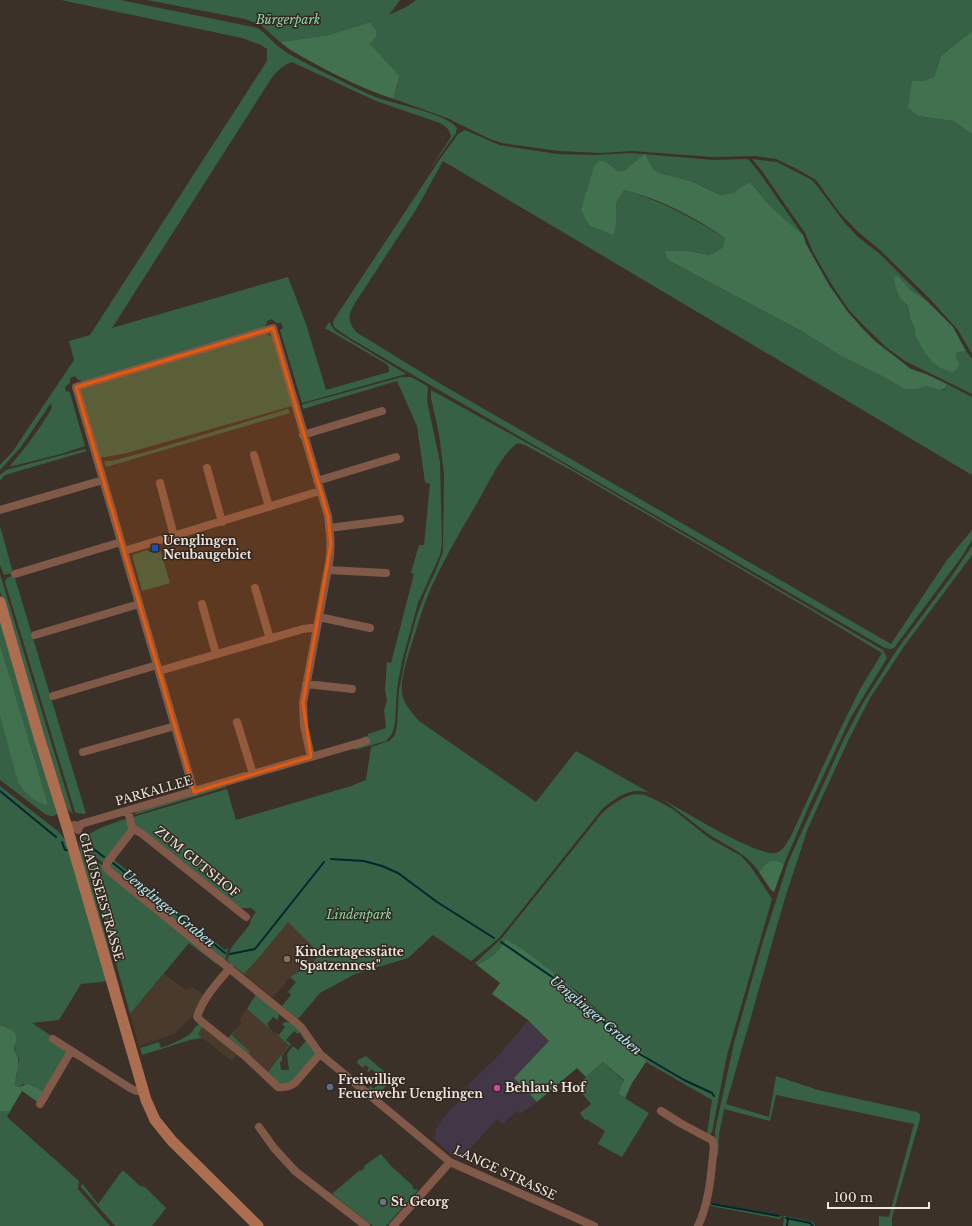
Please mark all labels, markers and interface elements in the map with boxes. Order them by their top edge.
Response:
park label: Bürgerpark [255,12,320,27]
place label: Uenglingen Neubaugebiet [163,533,252,562]
marker: Uenglingen Neubaugebiet [150,543,160,553]
street label: PARKALLEE [113,772,195,809]
street label: ZUM GUTSHOF [152,823,243,900]
street label: CHAUSSEESTRASSE [76,831,127,963]
water label: Uenglinger Graben [119,866,219,951]
park label: Lindenpark [325,907,392,922]
place label: Kindertagesstätte "Spatzennest" [295,944,404,973]
marker: Kindertagesstätte "Spatzennest" [282,954,292,964]
water label: Uenglinger Graben [546,972,645,1059]
place label: Freiwillige Feuerwehr Uenglingen [338,1072,483,1101]
place label: Behlau’s Hof [505,1080,587,1095]
marker: Freiwillige Feuerwehr Uenglingen [325,1082,335,1092]
marker: Behlau’s Hof [492,1083,502,1093]
street label: LANGE STRASSE [452,1142,559,1203]
scale bar [828,1184,929,1210]
text: 100 m [834,1190,873,1205]
place label: St. Georg [391,1194,449,1209]
marker: St. Georg [378,1197,388,1207]

